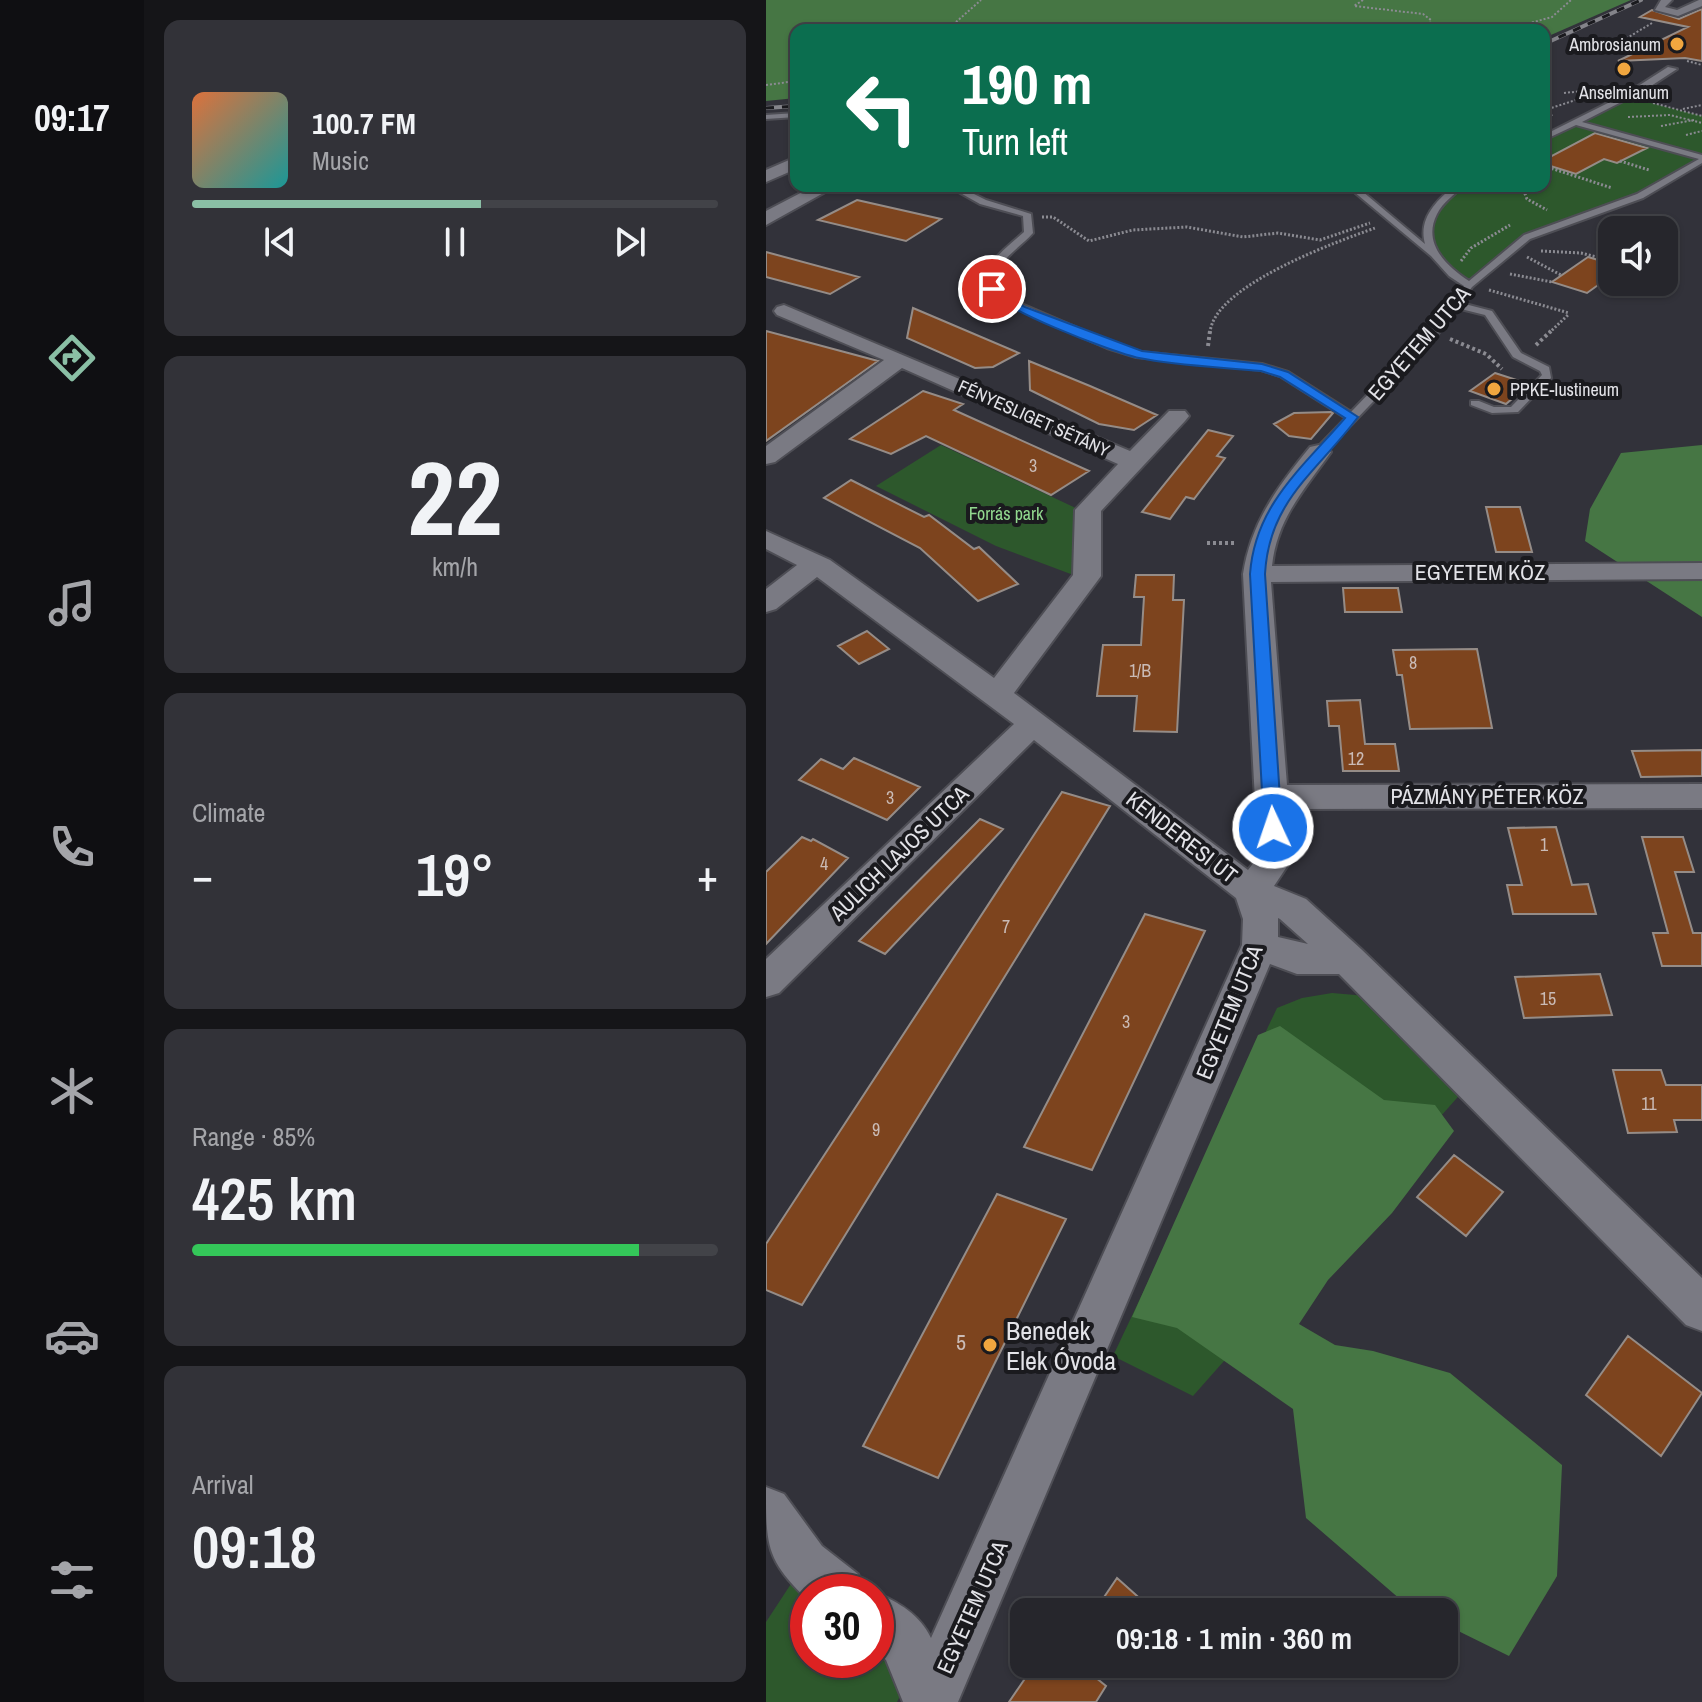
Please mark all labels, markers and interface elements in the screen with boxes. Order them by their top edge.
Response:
place label: Ambrosianum [1568,32,1661,57]
marker: Ambrosianum [1668,35,1686,53]
text: 190 m [962,46,1092,121]
icon: left [830,56,934,160]
marker: Anselmianum [1615,60,1633,78]
place label: Anselmianum [1578,80,1669,105]
text: 09:17 [34,94,110,142]
text: 100.7 FM [312,103,416,143]
text: Turn left [962,118,1068,166]
text: Music [312,143,369,178]
map controls [1598,216,1678,296]
button: sound [1598,216,1678,296]
icon: previous [258,220,302,264]
icon: pause [433,220,477,264]
icon: next [608,220,652,264]
pin [958,255,1026,323]
icon: arrive [970,267,1014,311]
street label: EGYETEM UTCA [1361,279,1478,407]
icon: directions [44,330,100,386]
street label: FÉNYESLIGET SÉTÁNY [954,373,1114,463]
place label: PPKE-Iustineum [1510,377,1619,402]
marker: PPKE-Iustineum [1485,380,1503,398]
text: 22 [408,427,502,567]
house number: 3 [1029,453,1037,478]
park label: Forrás park [969,501,1044,526]
text: km/h [432,549,478,584]
street label: EGYETEM KÖZ [1415,557,1545,587]
icon: music [44,575,100,631]
house number: 8 [1409,650,1417,675]
house number: 1/B [1129,658,1151,683]
house number: 12 [1348,746,1364,771]
street label: AULICH LAJOS UTCA [822,778,976,928]
street label: PÁZMÁNY PÉTER KÖZ [1391,781,1583,811]
street label: KENDERESI ÚT [1120,784,1244,890]
house number: 3 [886,785,894,810]
position arrow [1231,786,1315,870]
text: Climate [192,795,265,830]
icon: phone [44,819,100,875]
house number: 1 [1540,832,1549,857]
text: 19° [416,834,494,915]
text: − [192,845,213,905]
text: + [697,845,718,905]
house number: 4 [820,851,828,876]
house number: 7 [1002,914,1010,939]
street label: EGYETEM UTCA [1188,939,1270,1084]
house number: 15 [1540,986,1556,1011]
house number: 3 [1122,1009,1130,1034]
icon: climate [44,1063,100,1119]
house number: 11 [1641,1091,1657,1116]
house number: 9 [872,1117,880,1142]
text: Range · 85% [192,1119,315,1154]
text: 425 km [192,1158,357,1239]
icon: car [44,1308,100,1364]
place label: Benedek Elek Óvoda [1006,1313,1116,1378]
house number: 5 [956,1327,966,1357]
marker: Benedek Elek Óvoda [981,1336,999,1354]
text: Arrival [192,1467,254,1502]
text: 09:18 [192,1506,317,1587]
street label: EGYETEM UTCA [929,1535,1015,1678]
icon: filters [44,1552,100,1608]
speed limit sign: 30 [790,1574,894,1678]
text: 09:18 · 1 min · 360 m [1116,1618,1352,1658]

